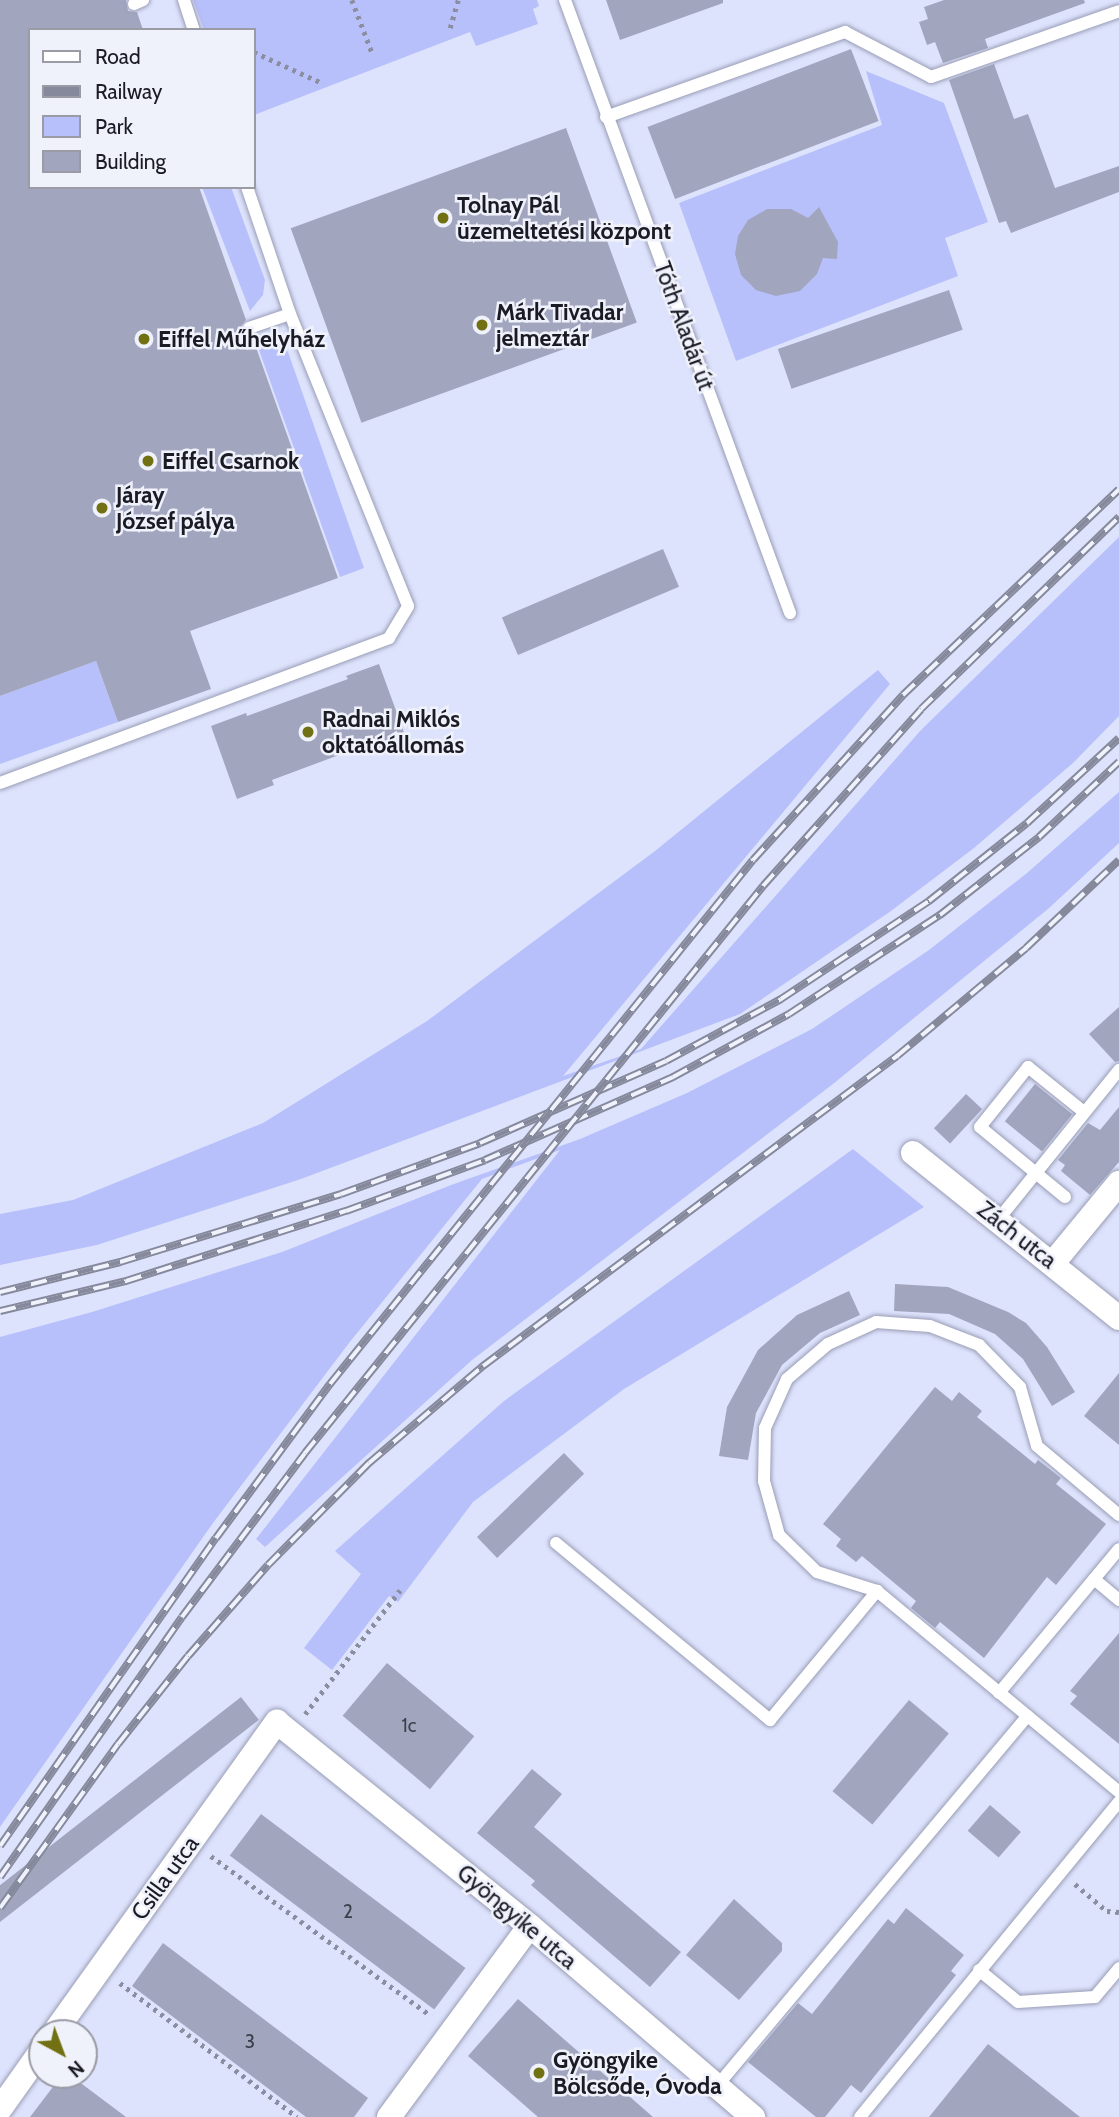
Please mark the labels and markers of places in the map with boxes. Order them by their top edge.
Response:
place label: Tolnay Pál üzemeltetési központ [457,191,671,245]
marker: Tolnay Pál üzemeltetési központ [435,210,451,226]
place label: Márk Tivadar jelmeztár [496,298,623,352]
marker: Márk Tivadar jelmeztár [474,317,490,333]
place label: Eiffel Műhelyház [158,325,325,353]
marker: Eiffel Műhelyház [136,331,152,347]
place label: Eiffel Csarnok [162,447,299,475]
marker: Eiffel Csarnok [140,453,156,469]
place label: Járay József pálya [116,481,235,535]
marker: Járay József pálya [94,500,110,516]
place label: Radnai Miklós oktatóállomás [322,705,464,759]
marker: Radnai Miklós oktatóállomás [300,724,316,740]
place label: Gyöngyike Bölcsőde, Óvoda [553,2046,722,2100]
marker: Gyöngyike Bölcsőde, Óvoda [531,2065,547,2081]

